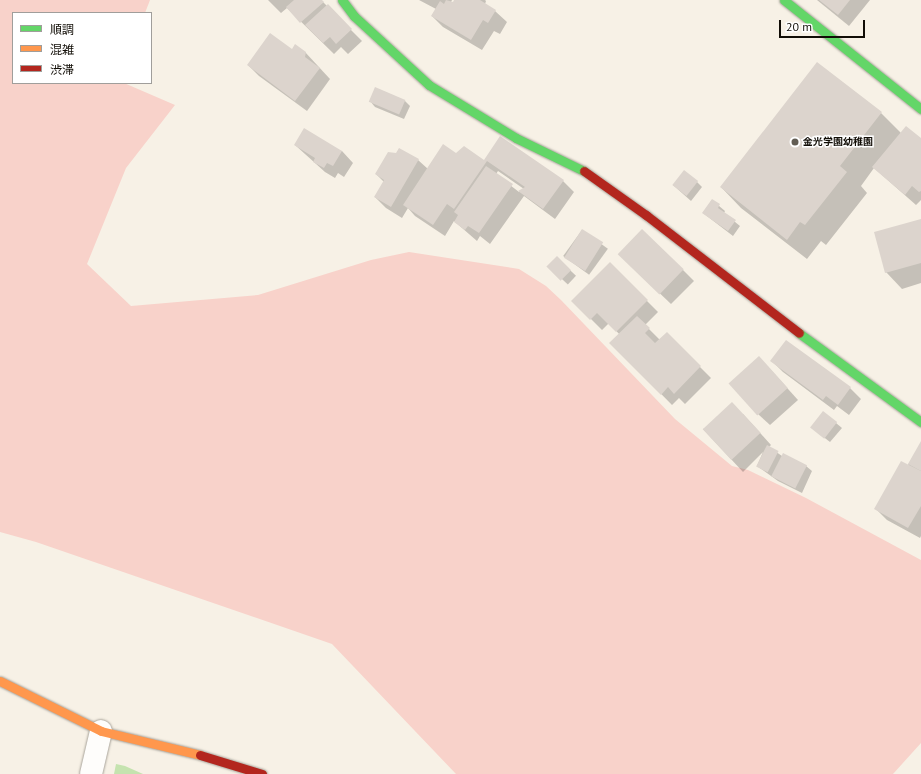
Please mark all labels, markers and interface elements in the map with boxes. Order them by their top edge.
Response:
legend [12,12,152,84]
scale bar [781,12,867,38]
text: 20 m [786,19,812,34]
text: 順調 [50,22,74,37]
text: 混雑 [50,42,74,57]
text: 渋滞 [50,62,74,77]
place label: 金光学園幼稚園 [803,136,873,148]
marker: 金光学園幼稚園 [790,137,800,147]

